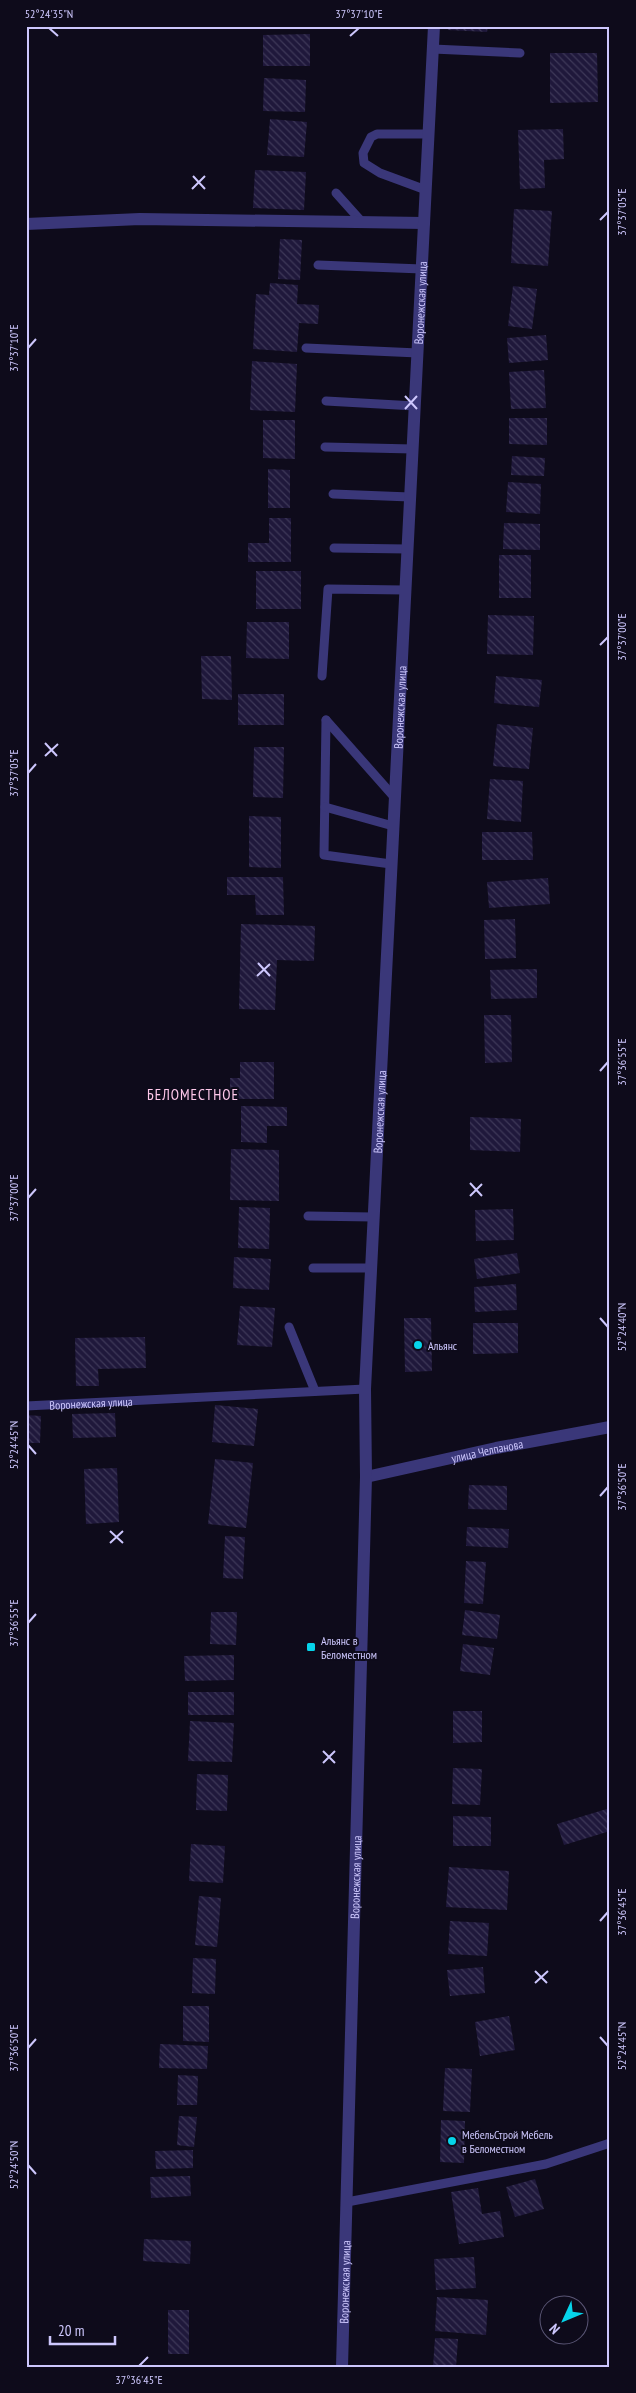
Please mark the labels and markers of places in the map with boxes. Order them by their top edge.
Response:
place label: Альянс [428,1338,458,1353]
marker: Альянс [412,1339,424,1351]
place label: Альянс в Беломестном [321,1633,377,1662]
marker: Альянс в Беломестном [305,1641,317,1653]
place label: МебельСтрой Мебель в Беломестном [462,2127,553,2156]
marker: МебельСтрой Мебель в Беломестном [446,2135,458,2147]

